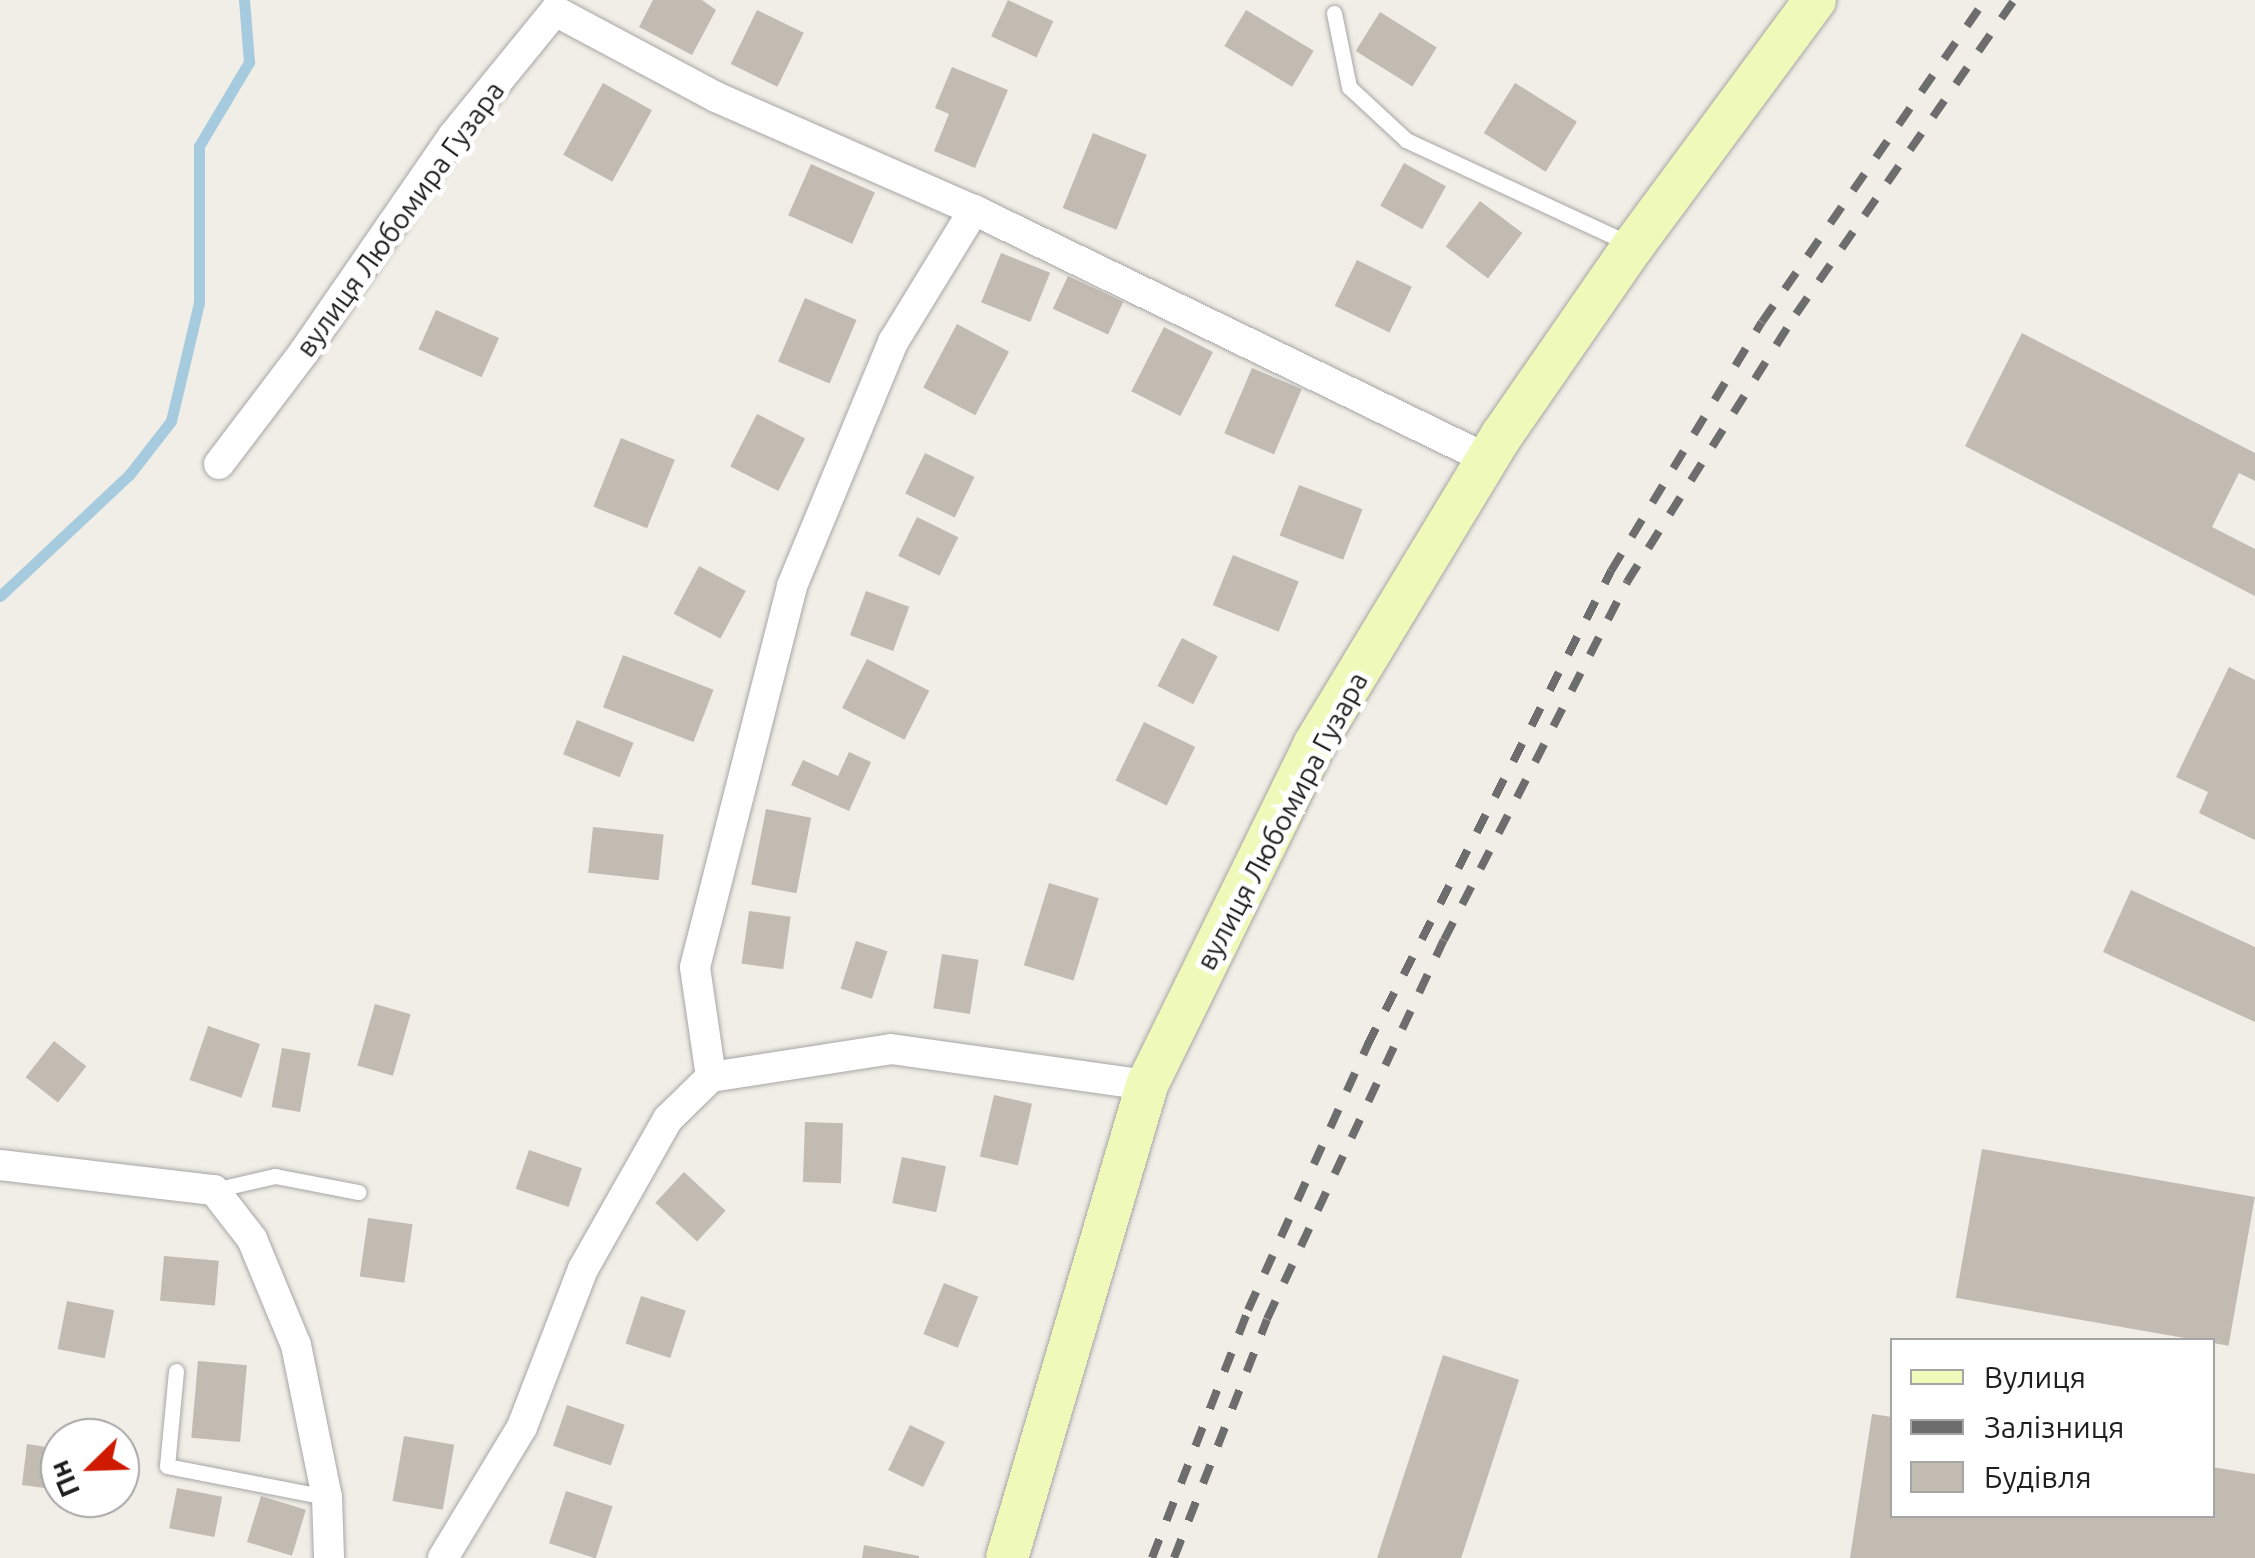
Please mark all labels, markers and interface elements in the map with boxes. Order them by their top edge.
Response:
street label: вулиця Любомира Гузара [289,75,511,363]
street label: вулиця Любомира Гузара [1189,666,1375,976]
legend [1890,1338,2215,1518]
text: Вулиця [1984,1360,2086,1394]
text: Залізниця [1984,1410,2124,1444]
north arrow [40,1418,140,1518]
text: Пн [42,1456,85,1502]
text: Будівля [1984,1460,2092,1494]

